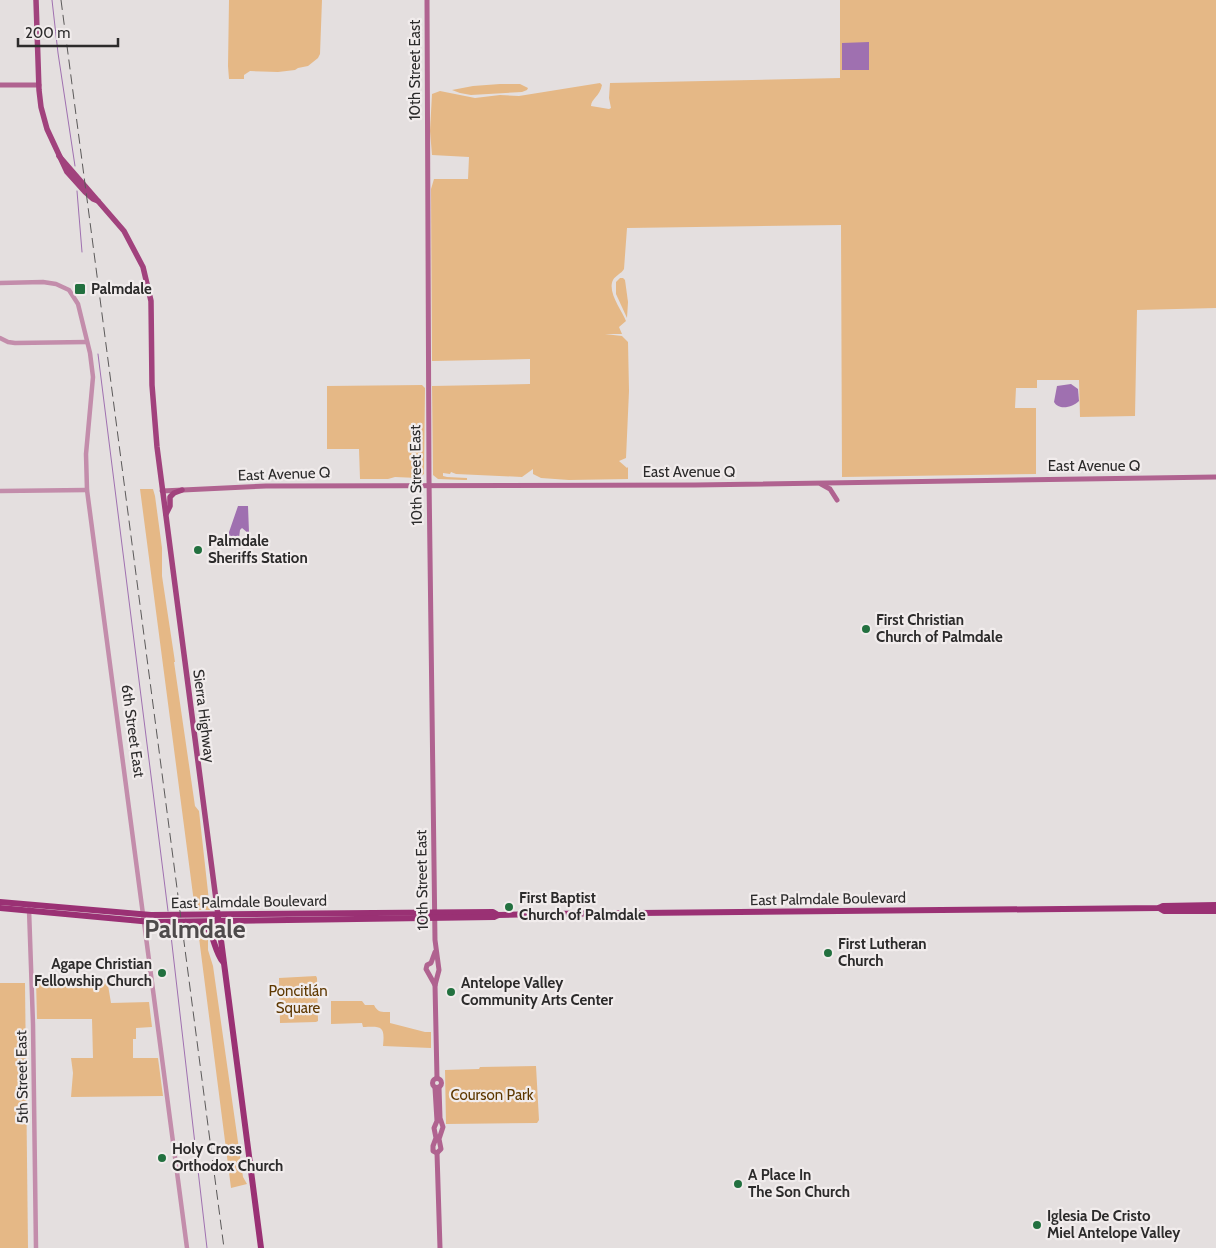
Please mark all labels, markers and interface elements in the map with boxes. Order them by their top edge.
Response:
scale bar [18,15,118,47]
street label: 10th Street East [406,20,424,120]
text: 200 m [25,24,70,42]
place label: Palmdale [91,280,152,298]
marker: Palmdale [73,282,87,296]
street label: 10th Street East [406,425,426,525]
street label: East Avenue Q [1048,457,1140,475]
street label: East Avenue Q [237,463,331,485]
street label: East Avenue Q [643,463,735,481]
place label: Palmdale Sheriffs Station [208,532,308,567]
marker: Palmdale Sheriffs Station [192,544,204,556]
place label: First Christian Church of Palmdale [876,611,1003,646]
marker: First Christian Church of Palmdale [860,623,872,635]
street label: Sierra Highway [189,668,219,764]
street label: 6th Street East [118,683,148,779]
street label: 10th Street East [412,830,432,930]
place label: First Baptist Church of Palmdale [519,889,646,924]
street label: East Palmdale Boulevard [750,889,906,909]
street label: East Palmdale Boulevard [171,892,327,912]
marker: First Baptist Church of Palmdale [503,901,515,913]
district label: Palmdale [144,914,246,944]
place label: First Lutheran Church [838,935,927,970]
marker: First Lutheran Church [822,947,834,959]
place label: Agape Christian Fellowship Church [34,955,152,990]
marker: Agape Christian Fellowship Church [156,967,168,979]
place label: Antelope Valley Community Arts Center [461,974,613,1009]
park label: Poncitlán Square [268,982,328,1017]
marker: Antelope Valley Community Arts Center [445,986,457,998]
street label: 5th Street East [12,1030,32,1124]
park label: Courson Park [450,1086,534,1104]
place label: Holy Cross Orthodox Church [172,1140,283,1175]
marker: Holy Cross Orthodox Church [156,1152,168,1164]
place label: A Place In The Son Church [748,1166,850,1201]
marker: A Place In The Son Church [732,1178,744,1190]
place label: Iglesia De Cristo Miel Antelope Valley [1047,1207,1181,1242]
marker: Iglesia De Cristo Miel Antelope Valley [1031,1219,1043,1231]

